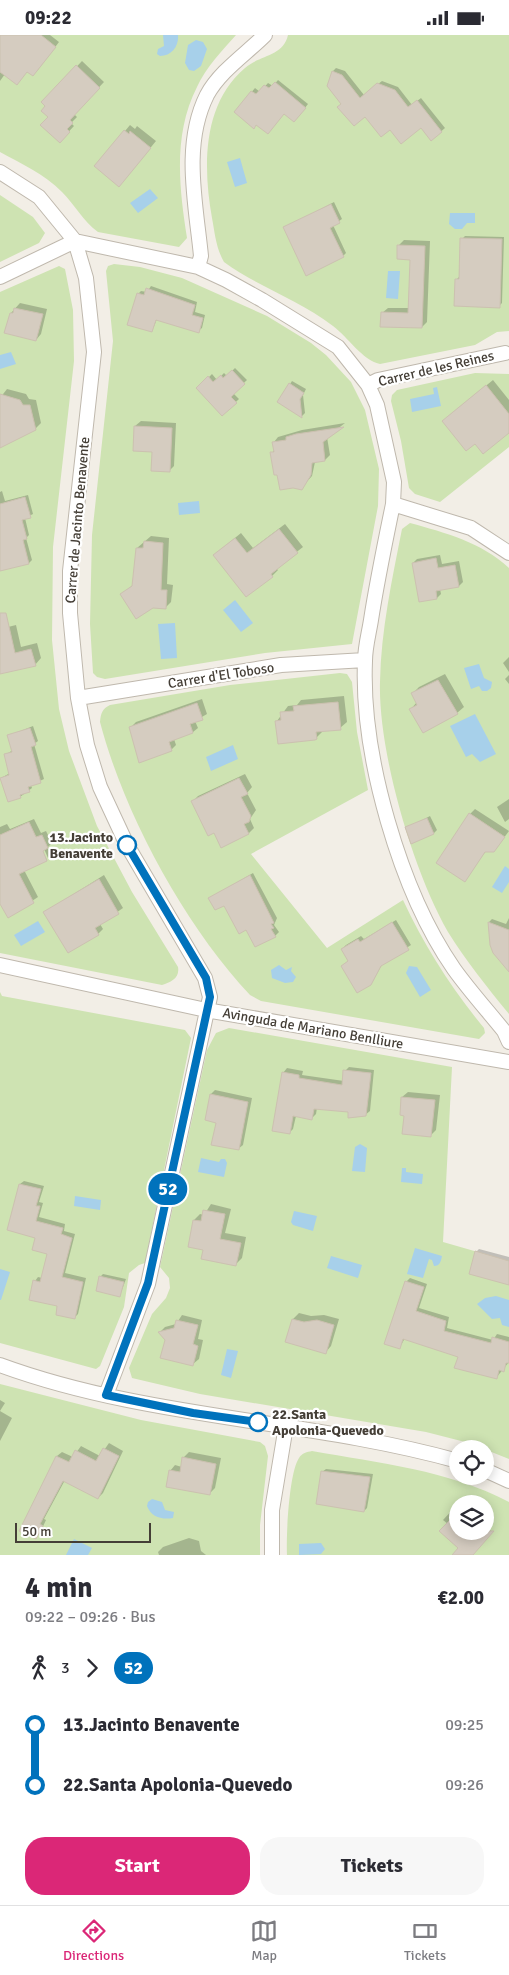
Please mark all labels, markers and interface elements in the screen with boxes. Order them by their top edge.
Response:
text: 09:22 [25,6,72,30]
street label: Carrer de les Reines [377,347,496,390]
street label: Carrer de Jacinto Benavente [62,436,93,604]
street label: Carrer d'El Toboso [167,659,275,692]
place label: 13.Jacinto Benavente [49,829,113,862]
marker: 13.Jacinto Benavente [117,835,137,855]
street label: Avinguda de Mariano Benlliure [221,1004,405,1053]
line badge: 52 [146,1173,190,1205]
text: 52 [158,1178,178,1200]
place label: 22.Santa Apolonia-Quevedo [272,1406,384,1439]
marker: 22.Santa Apolonia-Quevedo [248,1412,268,1432]
map controls [449,1440,494,1540]
button: locate [449,1440,494,1485]
button: layers [449,1495,494,1540]
scale bar [15,1520,151,1543]
text: 50 m [22,1523,51,1540]
text: 4 min [25,1571,93,1605]
text: €2.00 [438,1586,484,1610]
text: 09:22 – 09:26 · Bus [25,1607,156,1627]
icon: walk [25,1654,53,1682]
icon: forward [78,1654,106,1682]
text: 52 [124,1657,143,1679]
text: 3 [61,1658,70,1678]
text: 13.Jacinto Benavente [63,1713,240,1737]
text: 09:25 [445,1715,484,1735]
text: 22.Santa Apolonia-Quevedo [63,1773,293,1797]
text: 09:26 [445,1775,484,1795]
button: Start [25,1837,250,1895]
button: Tickets [260,1837,484,1895]
tab: Directions [63,1917,124,1964]
tab: Map [250,1917,278,1964]
tab: Tickets [404,1917,446,1964]

